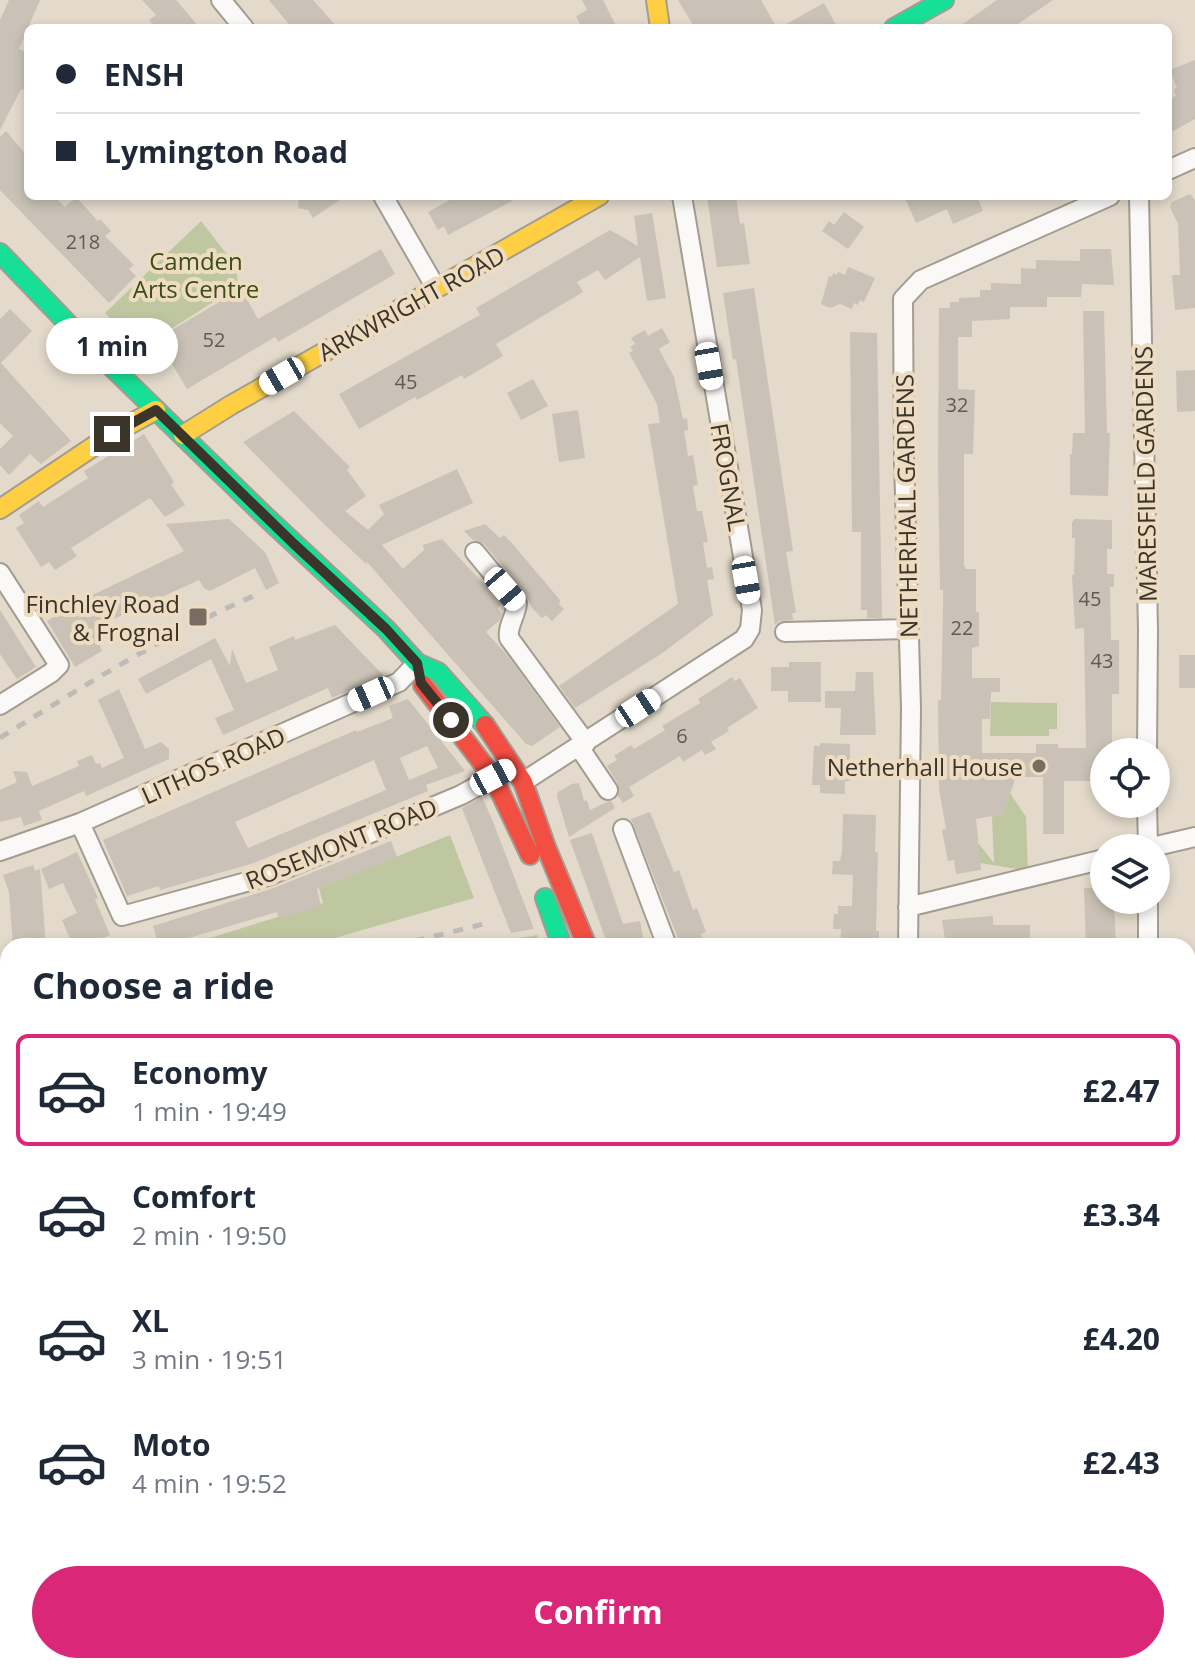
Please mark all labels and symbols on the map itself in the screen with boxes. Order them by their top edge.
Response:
house number: 218 [66,228,100,255]
street label: ARKWRIGHT ROAD [312,238,510,368]
park label: Camden Arts Centre [133,244,259,305]
callout: 1 min [46,318,178,374]
house number: 52 [203,326,225,353]
car [693,340,725,392]
street label: MARESFIELD GARDENS [1126,346,1164,602]
car [255,354,309,398]
house number: 45 [395,368,417,395]
street label: NETHERHALL GARDENS [887,374,925,638]
house number: 32 [946,391,968,418]
route end [94,416,130,452]
street label: FROGNAL [703,420,755,534]
car [730,554,762,606]
car [480,563,530,615]
house number: 45 [1079,585,1101,612]
place label: Finchley Road & Frognal [26,587,180,648]
marker: Finchley Road & Frognal [187,606,209,628]
house number: 22 [951,614,973,641]
house number: 43 [1091,647,1113,674]
car [344,673,398,715]
car [611,685,665,731]
route start [433,702,469,738]
street label: LITHOS ROAD [136,719,290,811]
house number: 6 [676,722,688,749]
place label: Netherhall House [827,750,1023,783]
car [466,755,520,799]
marker: Netherhall House [1030,757,1048,775]
street label: ROSEMONT ROAD [240,790,442,896]

